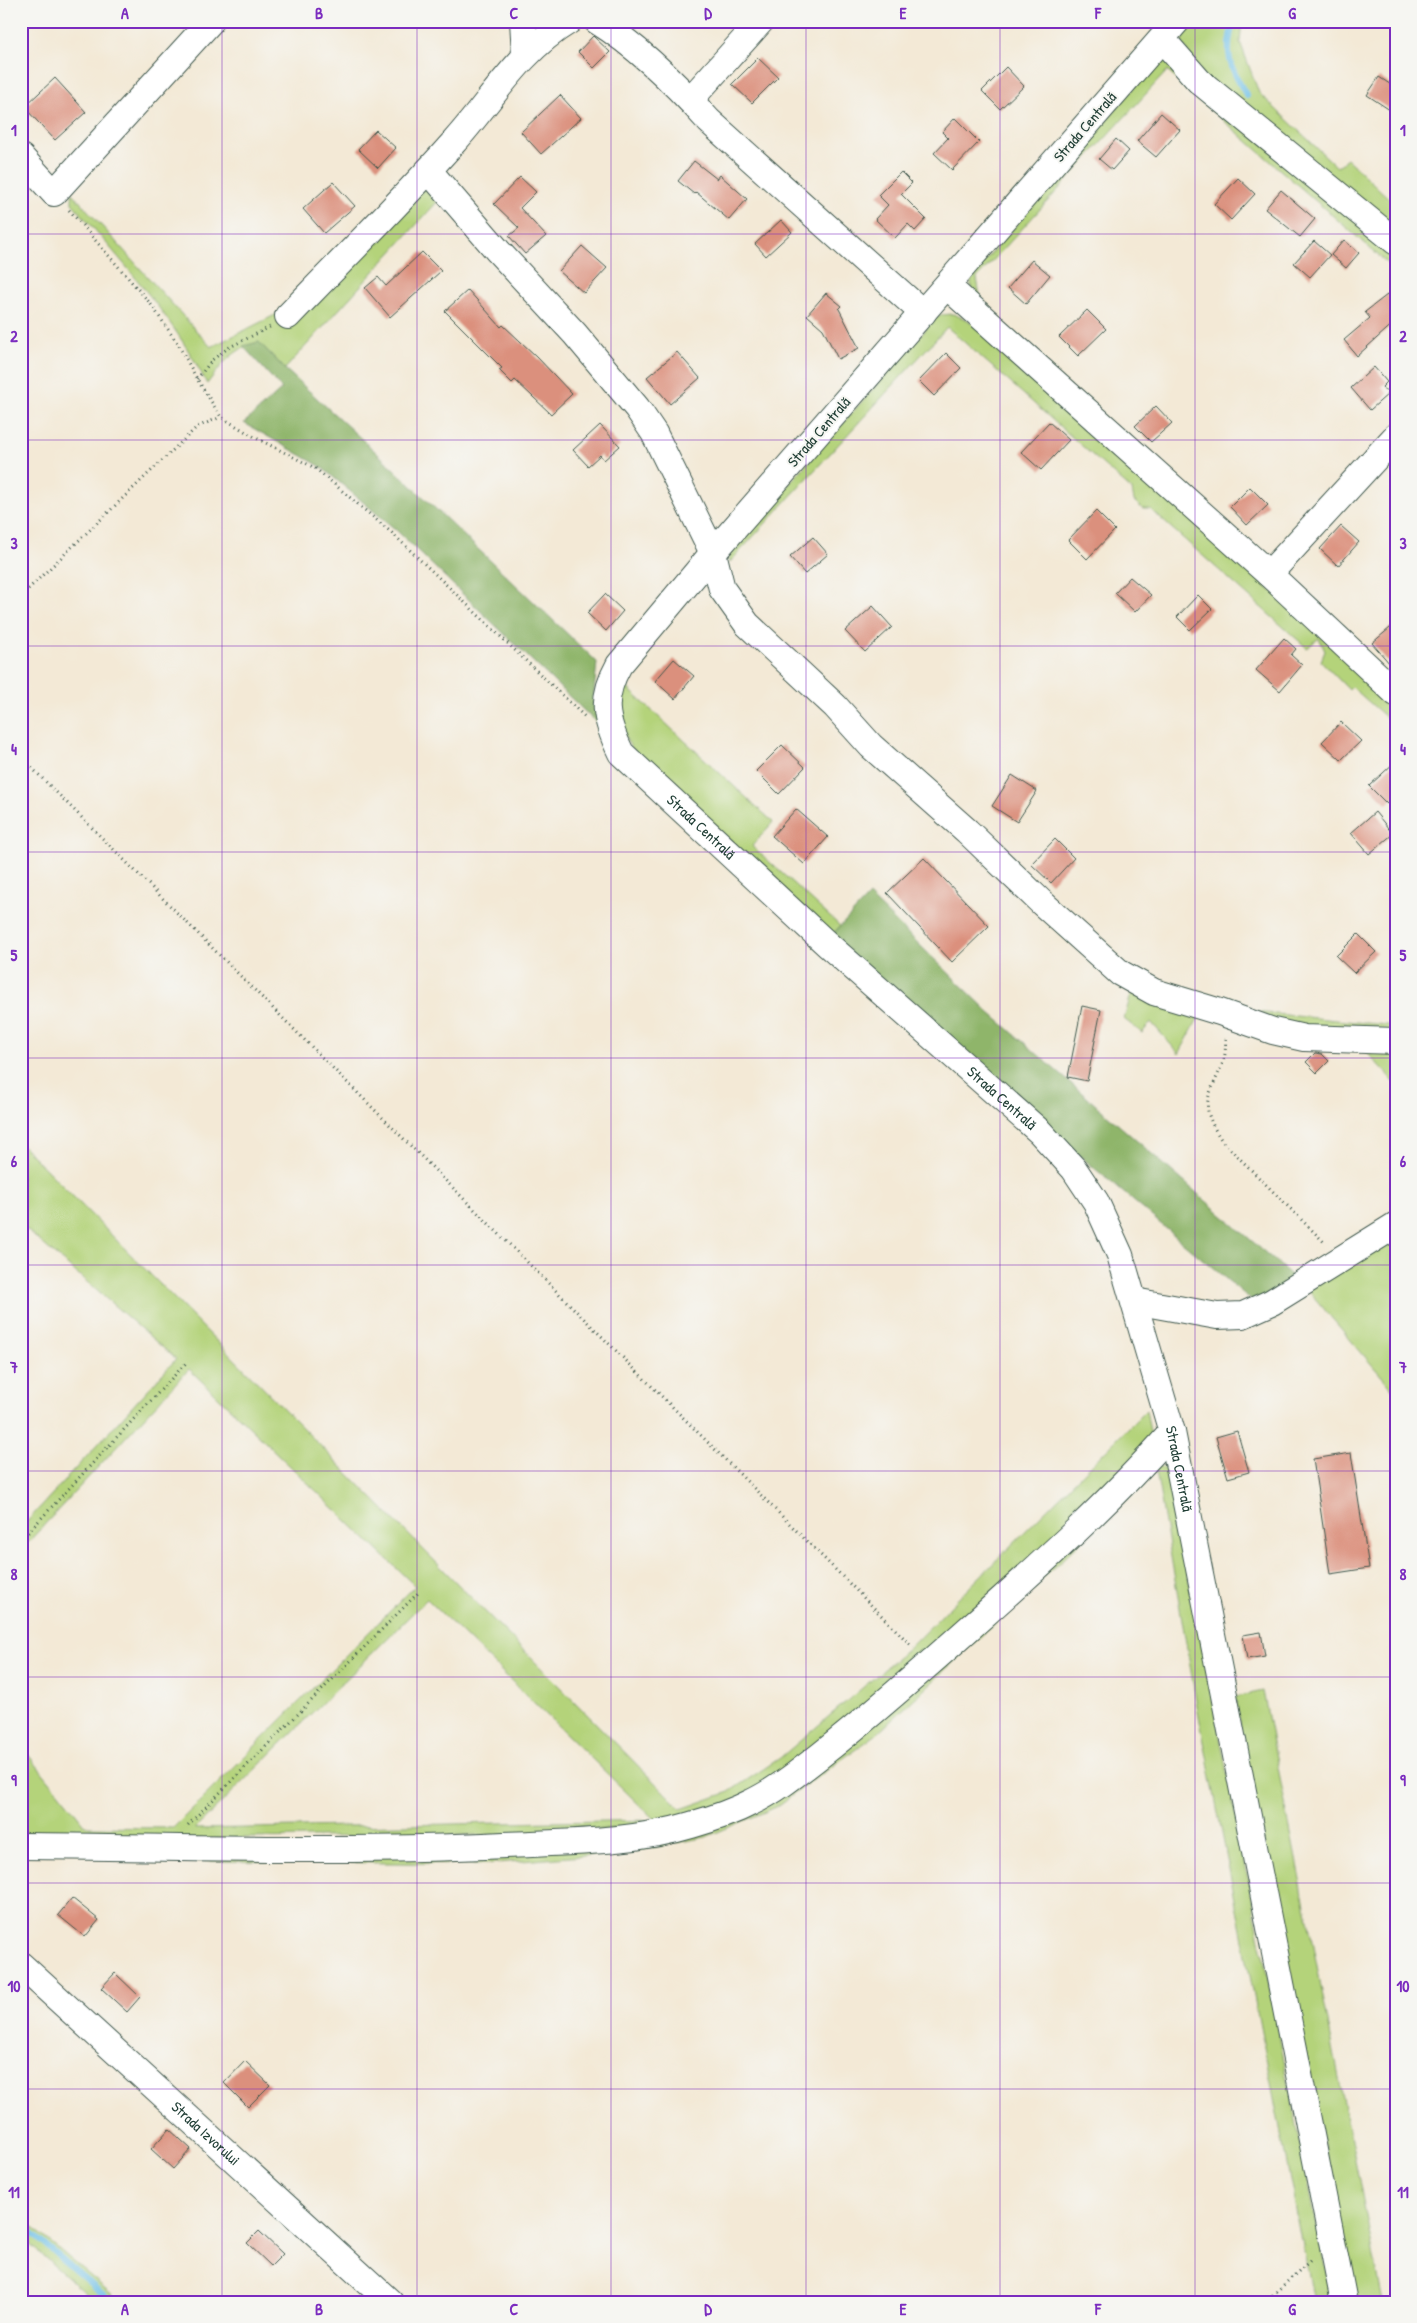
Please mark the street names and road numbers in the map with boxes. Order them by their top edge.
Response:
street label: Strada Centrală [1048,87,1121,166]
street label: Strada Centrală [782,392,855,471]
street label: Strada Centrală [662,790,740,864]
street label: Strada Centrală [963,1061,1042,1135]
street label: Strada Centrală [1161,1423,1198,1513]
street label: Strada Izvorului [167,2096,245,2170]

